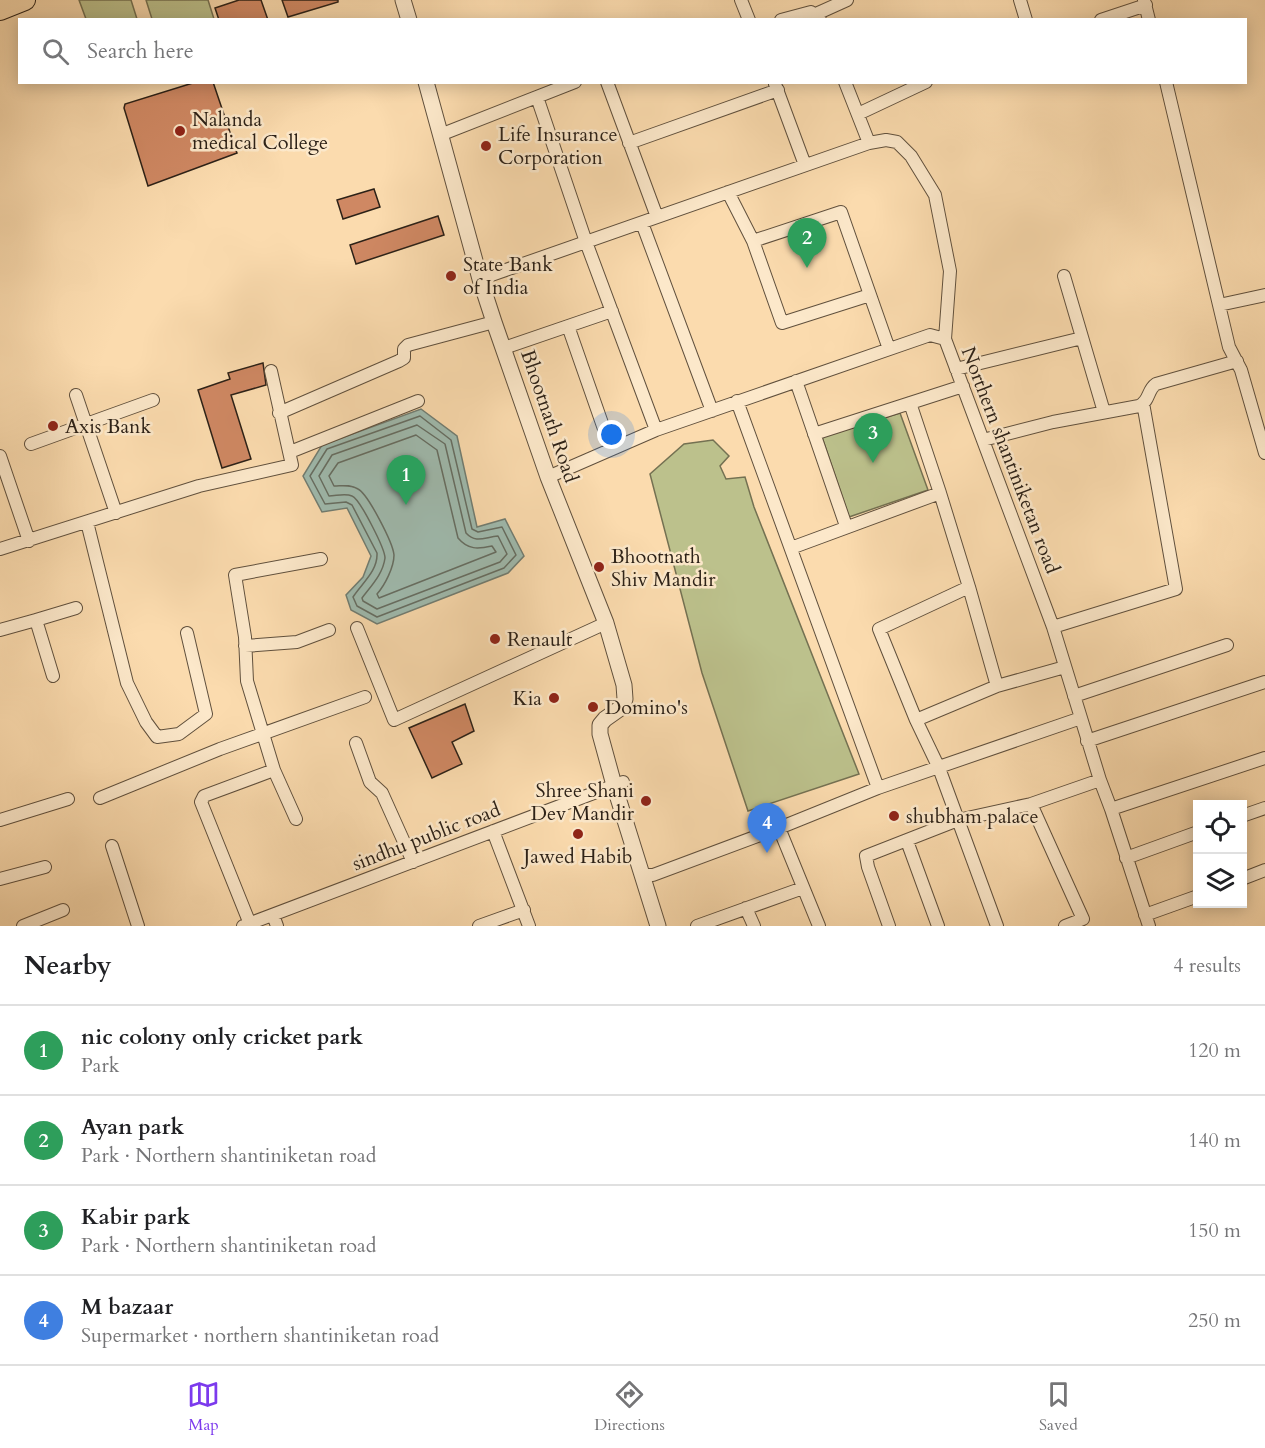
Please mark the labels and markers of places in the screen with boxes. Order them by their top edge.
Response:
place label: Nalanda medical College [192,106,328,156]
place label: Life Insurance Corporation [498,121,618,171]
marker: Nalanda medical College [173,124,187,138]
marker: Life Insurance Corporation [479,139,493,153]
pin: 2 [788,218,826,268]
place label: State Bank of India [463,251,553,301]
marker: State Bank of India [444,269,458,283]
place label: Axis Bank [65,413,151,440]
pin: 3 [854,414,892,463]
marker: Axis Bank [46,419,60,433]
pin: 1 [386,456,426,505]
place label: Bhootnath Shiv Mandir [611,543,716,593]
marker: Bhootnath Shiv Mandir [592,560,606,574]
place label: Renault [507,626,573,653]
marker: Renault [488,632,502,646]
place label: Kia [513,685,542,712]
marker: Kia [547,691,561,705]
place label: Domino's [605,694,688,721]
marker: Domino's [586,700,600,714]
place label: Shree Shani Dev Mandir [531,777,635,827]
marker: Shree Shani Dev Mandir [639,794,653,808]
place label: shubham palace [906,803,1039,830]
pin: 4 [748,804,786,853]
marker: shubham palace [887,809,901,823]
marker: Jawed Habib [571,827,585,841]
place label: Jawed Habib [521,843,633,870]

